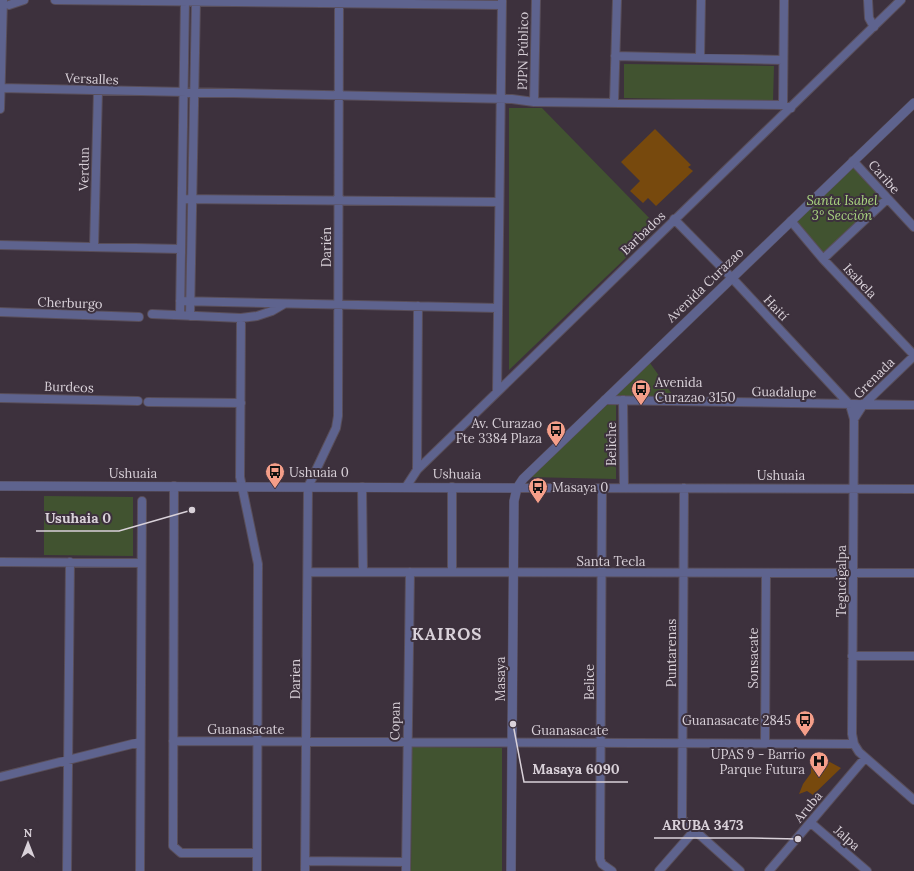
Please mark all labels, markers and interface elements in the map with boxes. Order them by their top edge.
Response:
street label: PJPN Público [514,11,532,90]
street label: Versalles [64,70,119,88]
street label: Verdun [75,147,93,192]
street label: Caribe [864,157,904,197]
park label: Santa Isabel 3° Sección [806,192,878,224]
street label: Barbados [617,207,669,259]
street label: Darién [318,227,335,267]
street label: Avenida Curazao [662,244,747,327]
street label: Isabela [840,260,881,302]
street label: Haití [760,291,792,325]
street label: Cherburgo [37,293,103,313]
street label: Grenada [850,354,898,402]
place label: Avenida Curazao 3150 [654,374,736,406]
street label: Burdeos [44,378,94,396]
bus stop icon: Avenida Curazao 3150 [630,378,652,406]
street label: Guadalupe [751,383,817,401]
place label: Av. Curazao Fte 3384 Plaza [456,415,542,447]
bus stop icon: Av. Curazao Fte 3384 Plaza [545,419,567,447]
street label: Beliche [603,422,620,466]
bus stop icon: Ushuaia 0 [264,461,286,489]
place label: Ushuaia 0 [289,464,349,481]
street label: Ushuaia [109,465,157,482]
street label: Ushuaia [433,465,482,483]
street label: Ushuaia [757,467,805,484]
bus stop icon: Masaya 0 [527,476,549,504]
place label: Masaya 0 [552,479,608,496]
callout: Usuhaia 0 [36,505,119,531]
text: Usuhaia 0 [45,509,111,527]
street label: Tegucigalpa [833,545,850,617]
street label: Santa Tecla [577,553,646,570]
street label: Puntarenas [663,619,680,687]
district label: KAIROS [412,623,482,645]
street label: Sonsacate [745,627,762,689]
street label: Masaya [492,656,509,701]
street label: Darien [287,659,304,699]
street label: Belice [581,664,598,700]
street label: Copan [386,701,404,741]
bus stop icon: Guanasacate 2845 [794,709,816,737]
place label: Guanasacate 2845 [682,712,791,729]
street label: Guanasacate [207,721,285,738]
street label: Guanasacate [531,722,609,739]
place label: UPAS 9 - Barrio Parque Futura [711,746,805,778]
hospital icon: UPAS 9 - Barrio Parque Futura [808,750,830,778]
callout: Masaya 6090 [524,756,628,782]
text: Masaya 6090 [532,760,620,778]
street label: Aruba [789,788,826,827]
callout: ARUBA 3473 [654,812,751,838]
text: ARUBA 3473 [662,816,744,834]
street label: Jalpa [830,821,864,854]
north arrow [8,823,48,863]
text: N [24,826,33,840]

